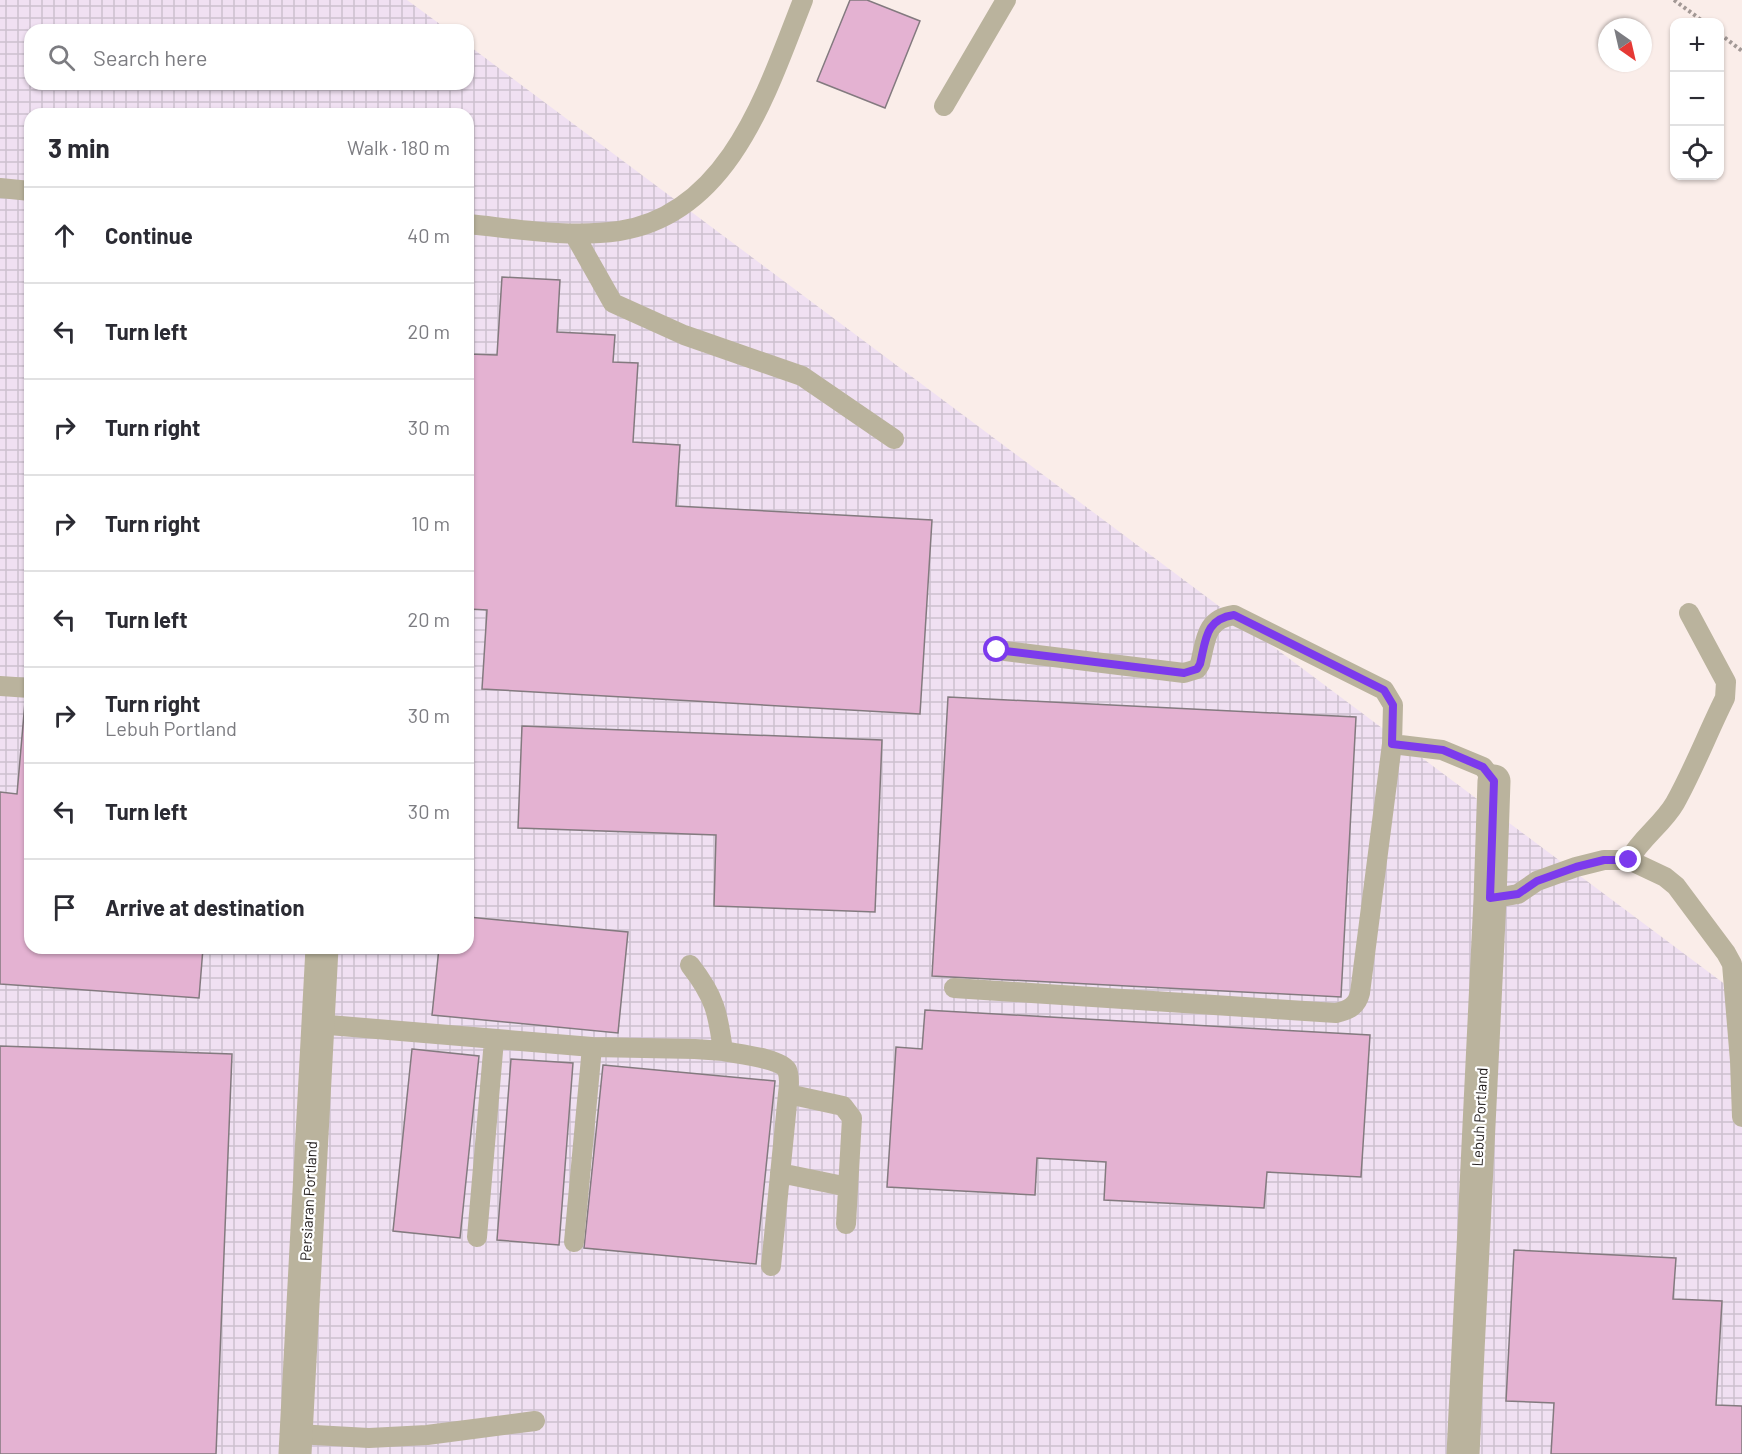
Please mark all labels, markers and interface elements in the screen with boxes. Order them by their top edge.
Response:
north arrow [1598,18,1652,72]
map controls [1670,18,1724,180]
button: + [1670,18,1724,72]
search box [24,24,474,90]
icon: search [45,41,78,74]
text: Search here [93,44,207,70]
button: − [1670,72,1724,126]
button: locate [1670,126,1724,180]
text: 3 min [48,132,110,163]
text: Walk · 180 m [347,135,450,159]
icon: ahead [48,219,81,252]
text: Continue [105,222,193,248]
text: 40 m [407,223,450,247]
icon: left [48,315,81,348]
text: Turn left [105,318,188,344]
text: 20 m [407,319,450,343]
icon: right [48,411,81,444]
text: Turn right [105,414,200,440]
text: 30 m [408,415,450,439]
icon: right [48,507,81,540]
text: Turn right [105,510,200,536]
text: 10 m [411,511,450,535]
icon: left [48,603,81,636]
text: Turn left [105,606,188,632]
text: 20 m [407,607,450,631]
route start [983,636,1009,662]
text: Turn right [105,690,200,716]
icon: right [48,699,81,732]
text: 30 m [408,703,450,727]
text: Lebuh Portland [105,716,237,740]
icon: left [48,795,81,828]
text: Turn left [105,798,188,824]
text: 30 m [408,799,450,823]
route end [1615,846,1641,872]
icon: arrive [48,891,81,924]
text: Arrive at destination [105,894,304,920]
street label: Lebuh Portland [1467,1067,1491,1167]
street label: Persiaran Portland [296,1141,320,1261]

